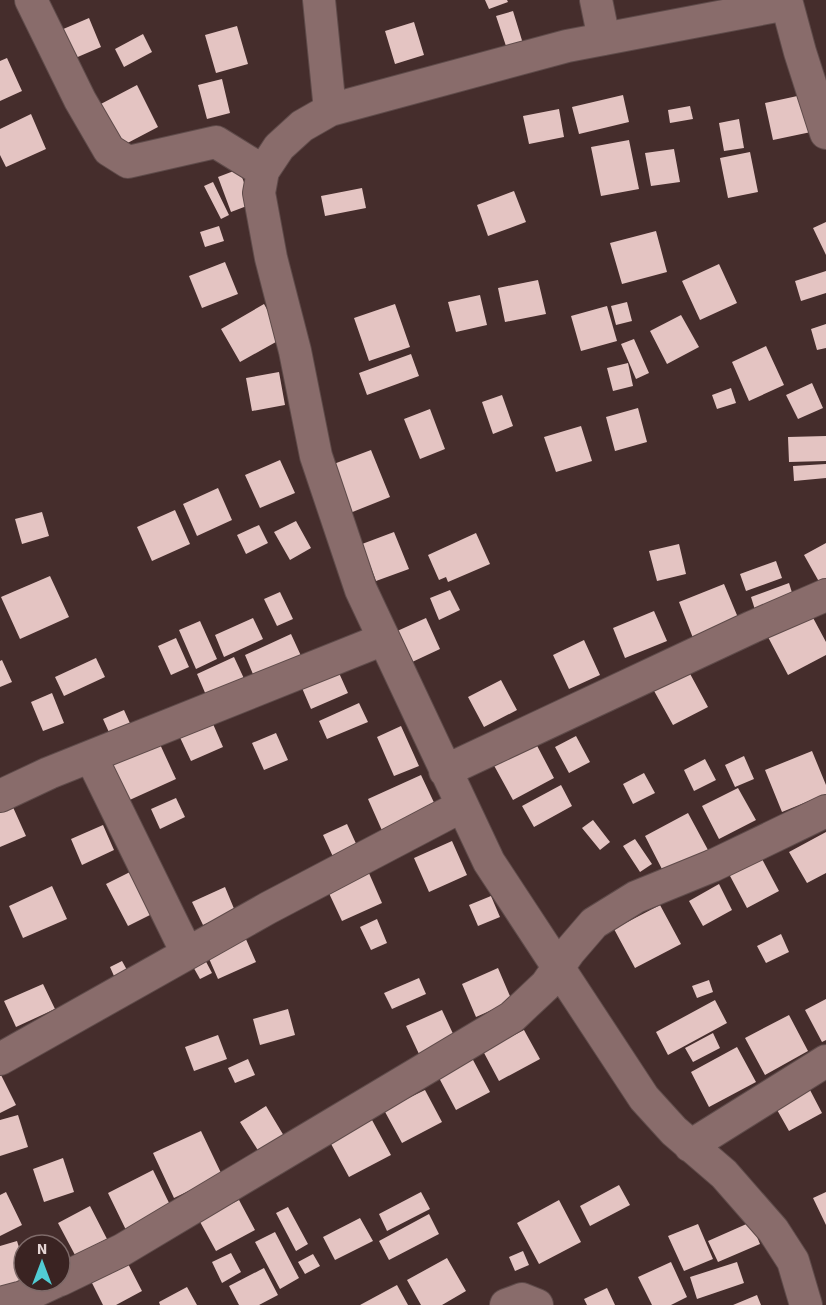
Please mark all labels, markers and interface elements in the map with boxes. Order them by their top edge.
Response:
north arrow [12,1233,72,1293]
text: N [37,1238,47,1260]

